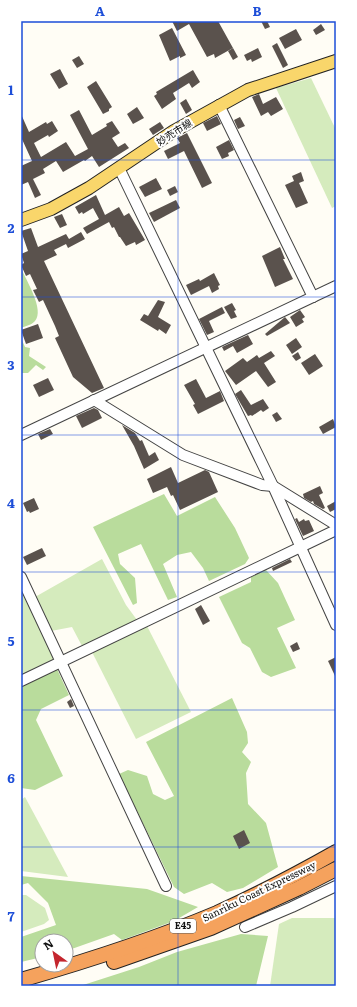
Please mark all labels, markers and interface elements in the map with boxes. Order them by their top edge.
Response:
text: A [95,1,105,20]
text: B [253,1,262,20]
text: 1 [8,80,14,99]
street label: 妙売市線 [153,115,195,149]
text: 2 [8,218,15,237]
text: 3 [7,355,15,374]
text: 4 [7,493,15,512]
text: 5 [7,631,15,650]
text: 6 [7,768,15,787]
street label: Sanriku Coast Expressway [199,856,318,925]
text: 7 [7,906,15,925]
road number: E45 [170,919,196,933]
north arrow [34,933,74,973]
text: N [40,935,56,953]

